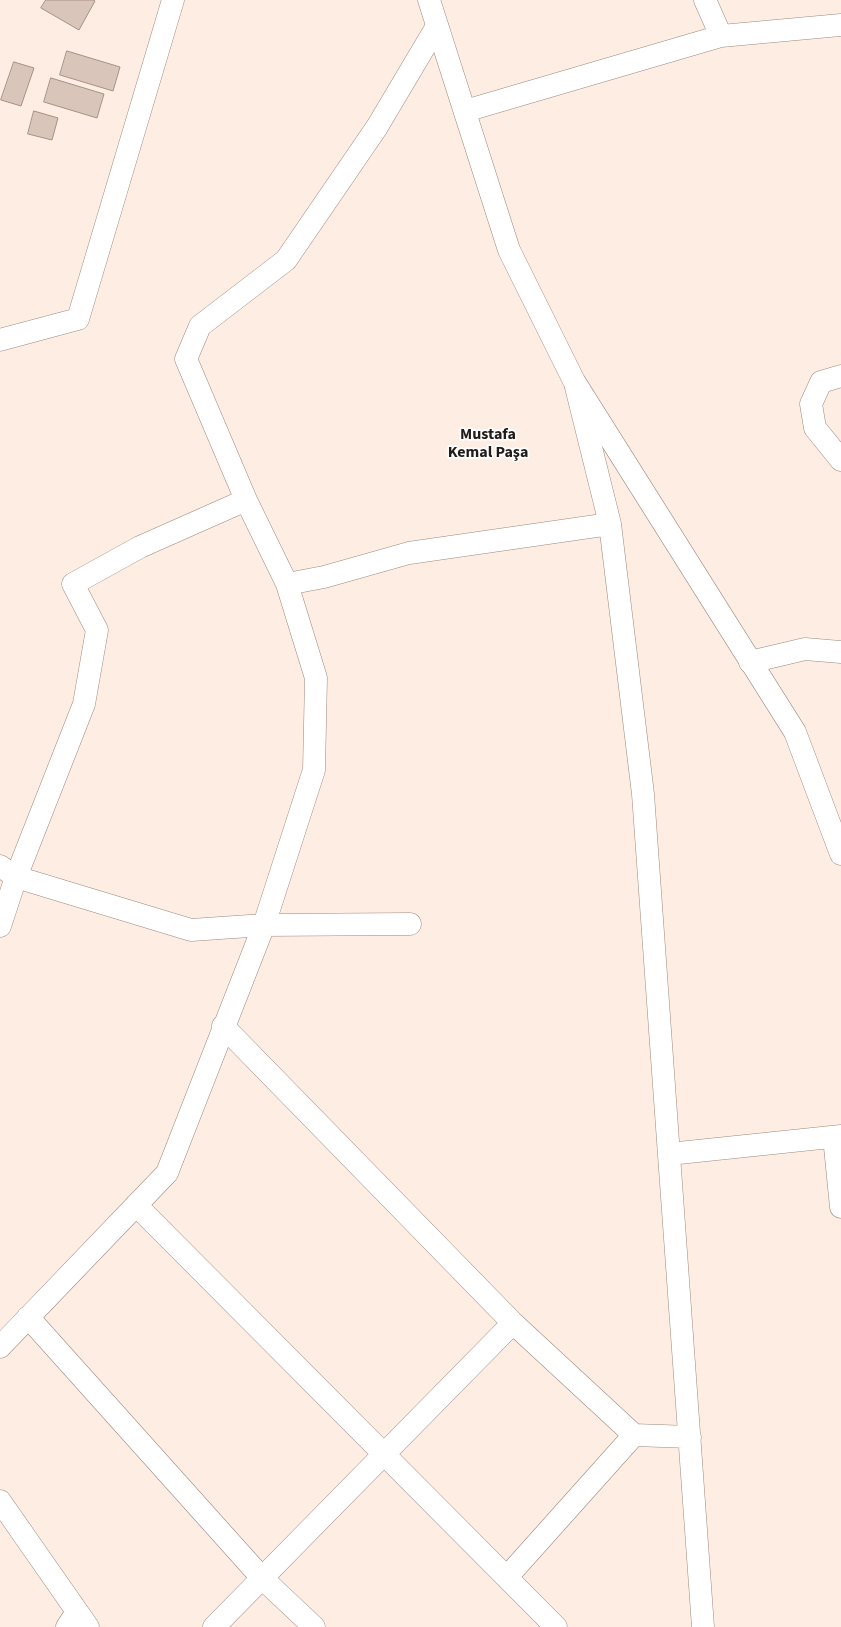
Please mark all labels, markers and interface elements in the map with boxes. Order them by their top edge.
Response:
district label: Mustafa Kemal Paşa [448,425,528,463]

